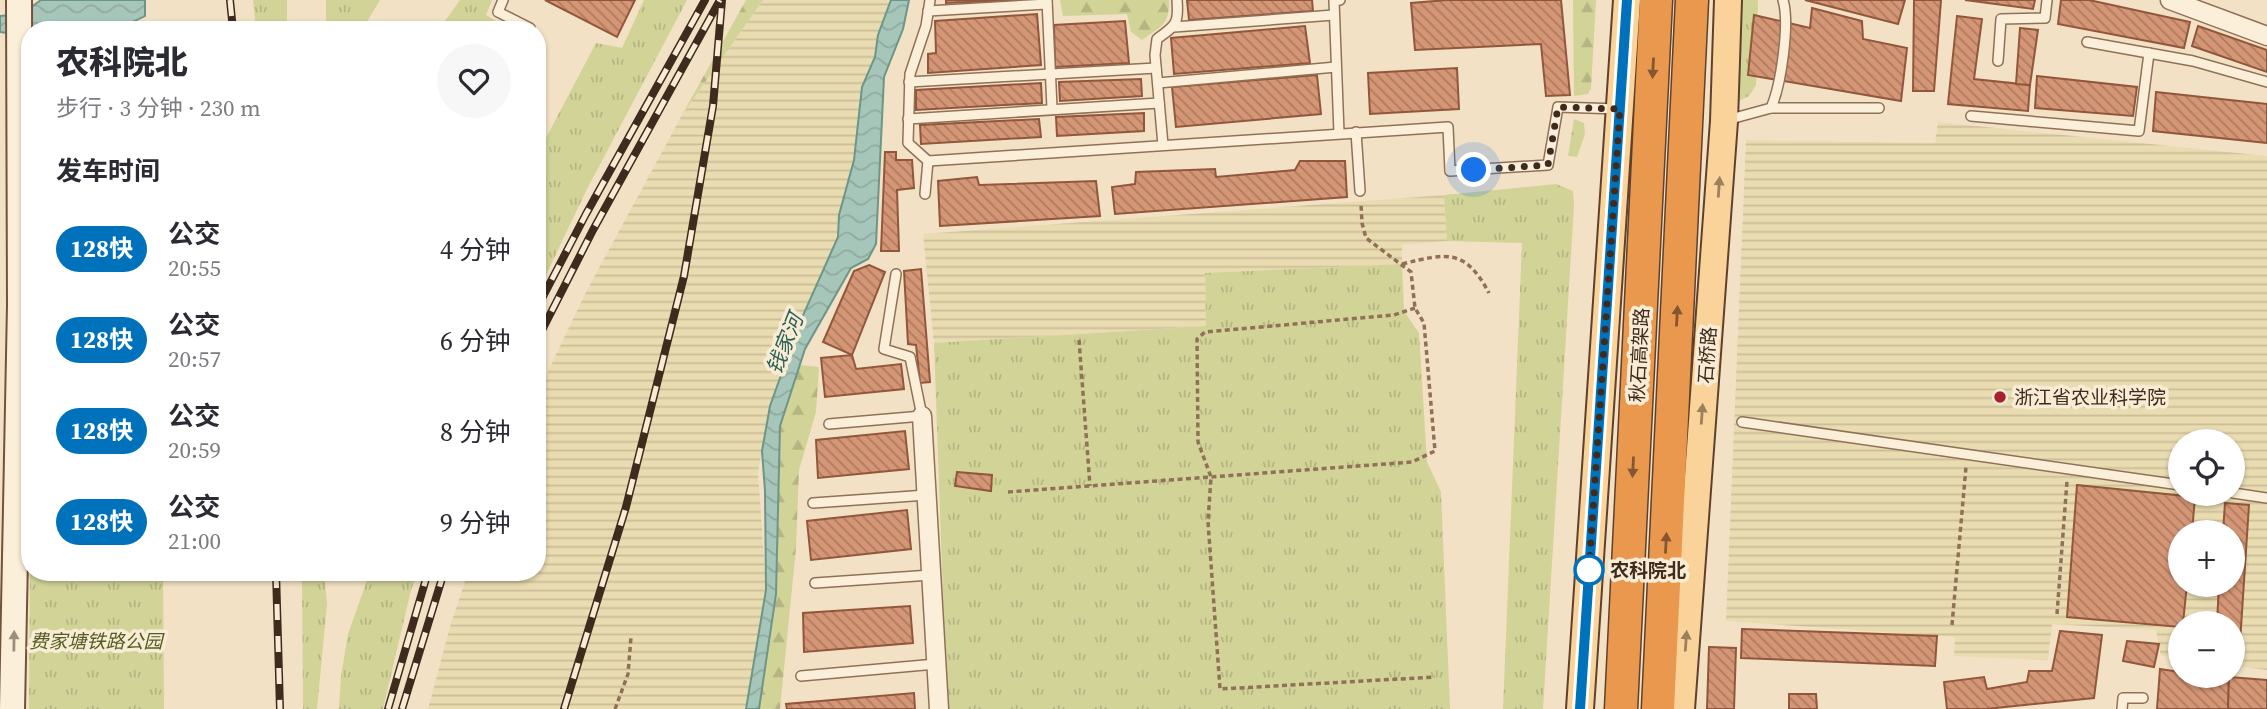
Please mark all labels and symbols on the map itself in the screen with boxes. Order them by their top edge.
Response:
one-way arrow [1647,57,1658,79]
your location [1456,152,1491,187]
one-way arrow [1714,176,1725,198]
one-way arrow [1671,304,1682,326]
water label: 钱家河 [759,305,811,378]
street label: 秋石高架路 [1624,307,1654,403]
street label: 石桥路 [1692,326,1722,384]
place label: 浙江省农业科学院 [2014,384,2166,410]
marker: 浙江省农业科学院 [1992,389,2008,405]
one-way arrow [1697,403,1708,425]
one-way arrow [1627,456,1638,478]
one-way arrow [1660,532,1671,554]
marker: 农科院北 [1574,555,1604,585]
place label: 农科院北 [1610,557,1686,583]
park label: 费家塘铁路公园 [29,628,165,654]
one-way arrow [8,630,19,652]
one-way arrow [1681,630,1692,652]

